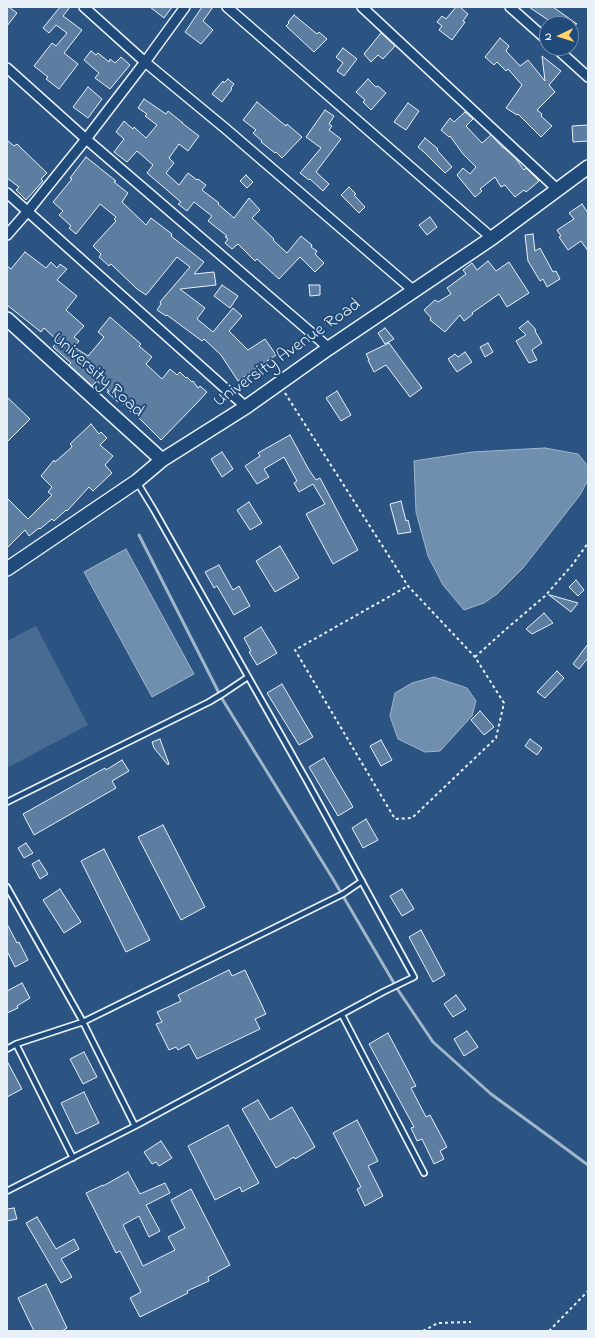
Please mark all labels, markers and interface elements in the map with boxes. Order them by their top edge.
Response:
north arrow [539,16,579,56]
text: N [540,32,556,41]
street label: University Avenue Road [210,295,366,413]
street label: University Road [46,329,148,423]

